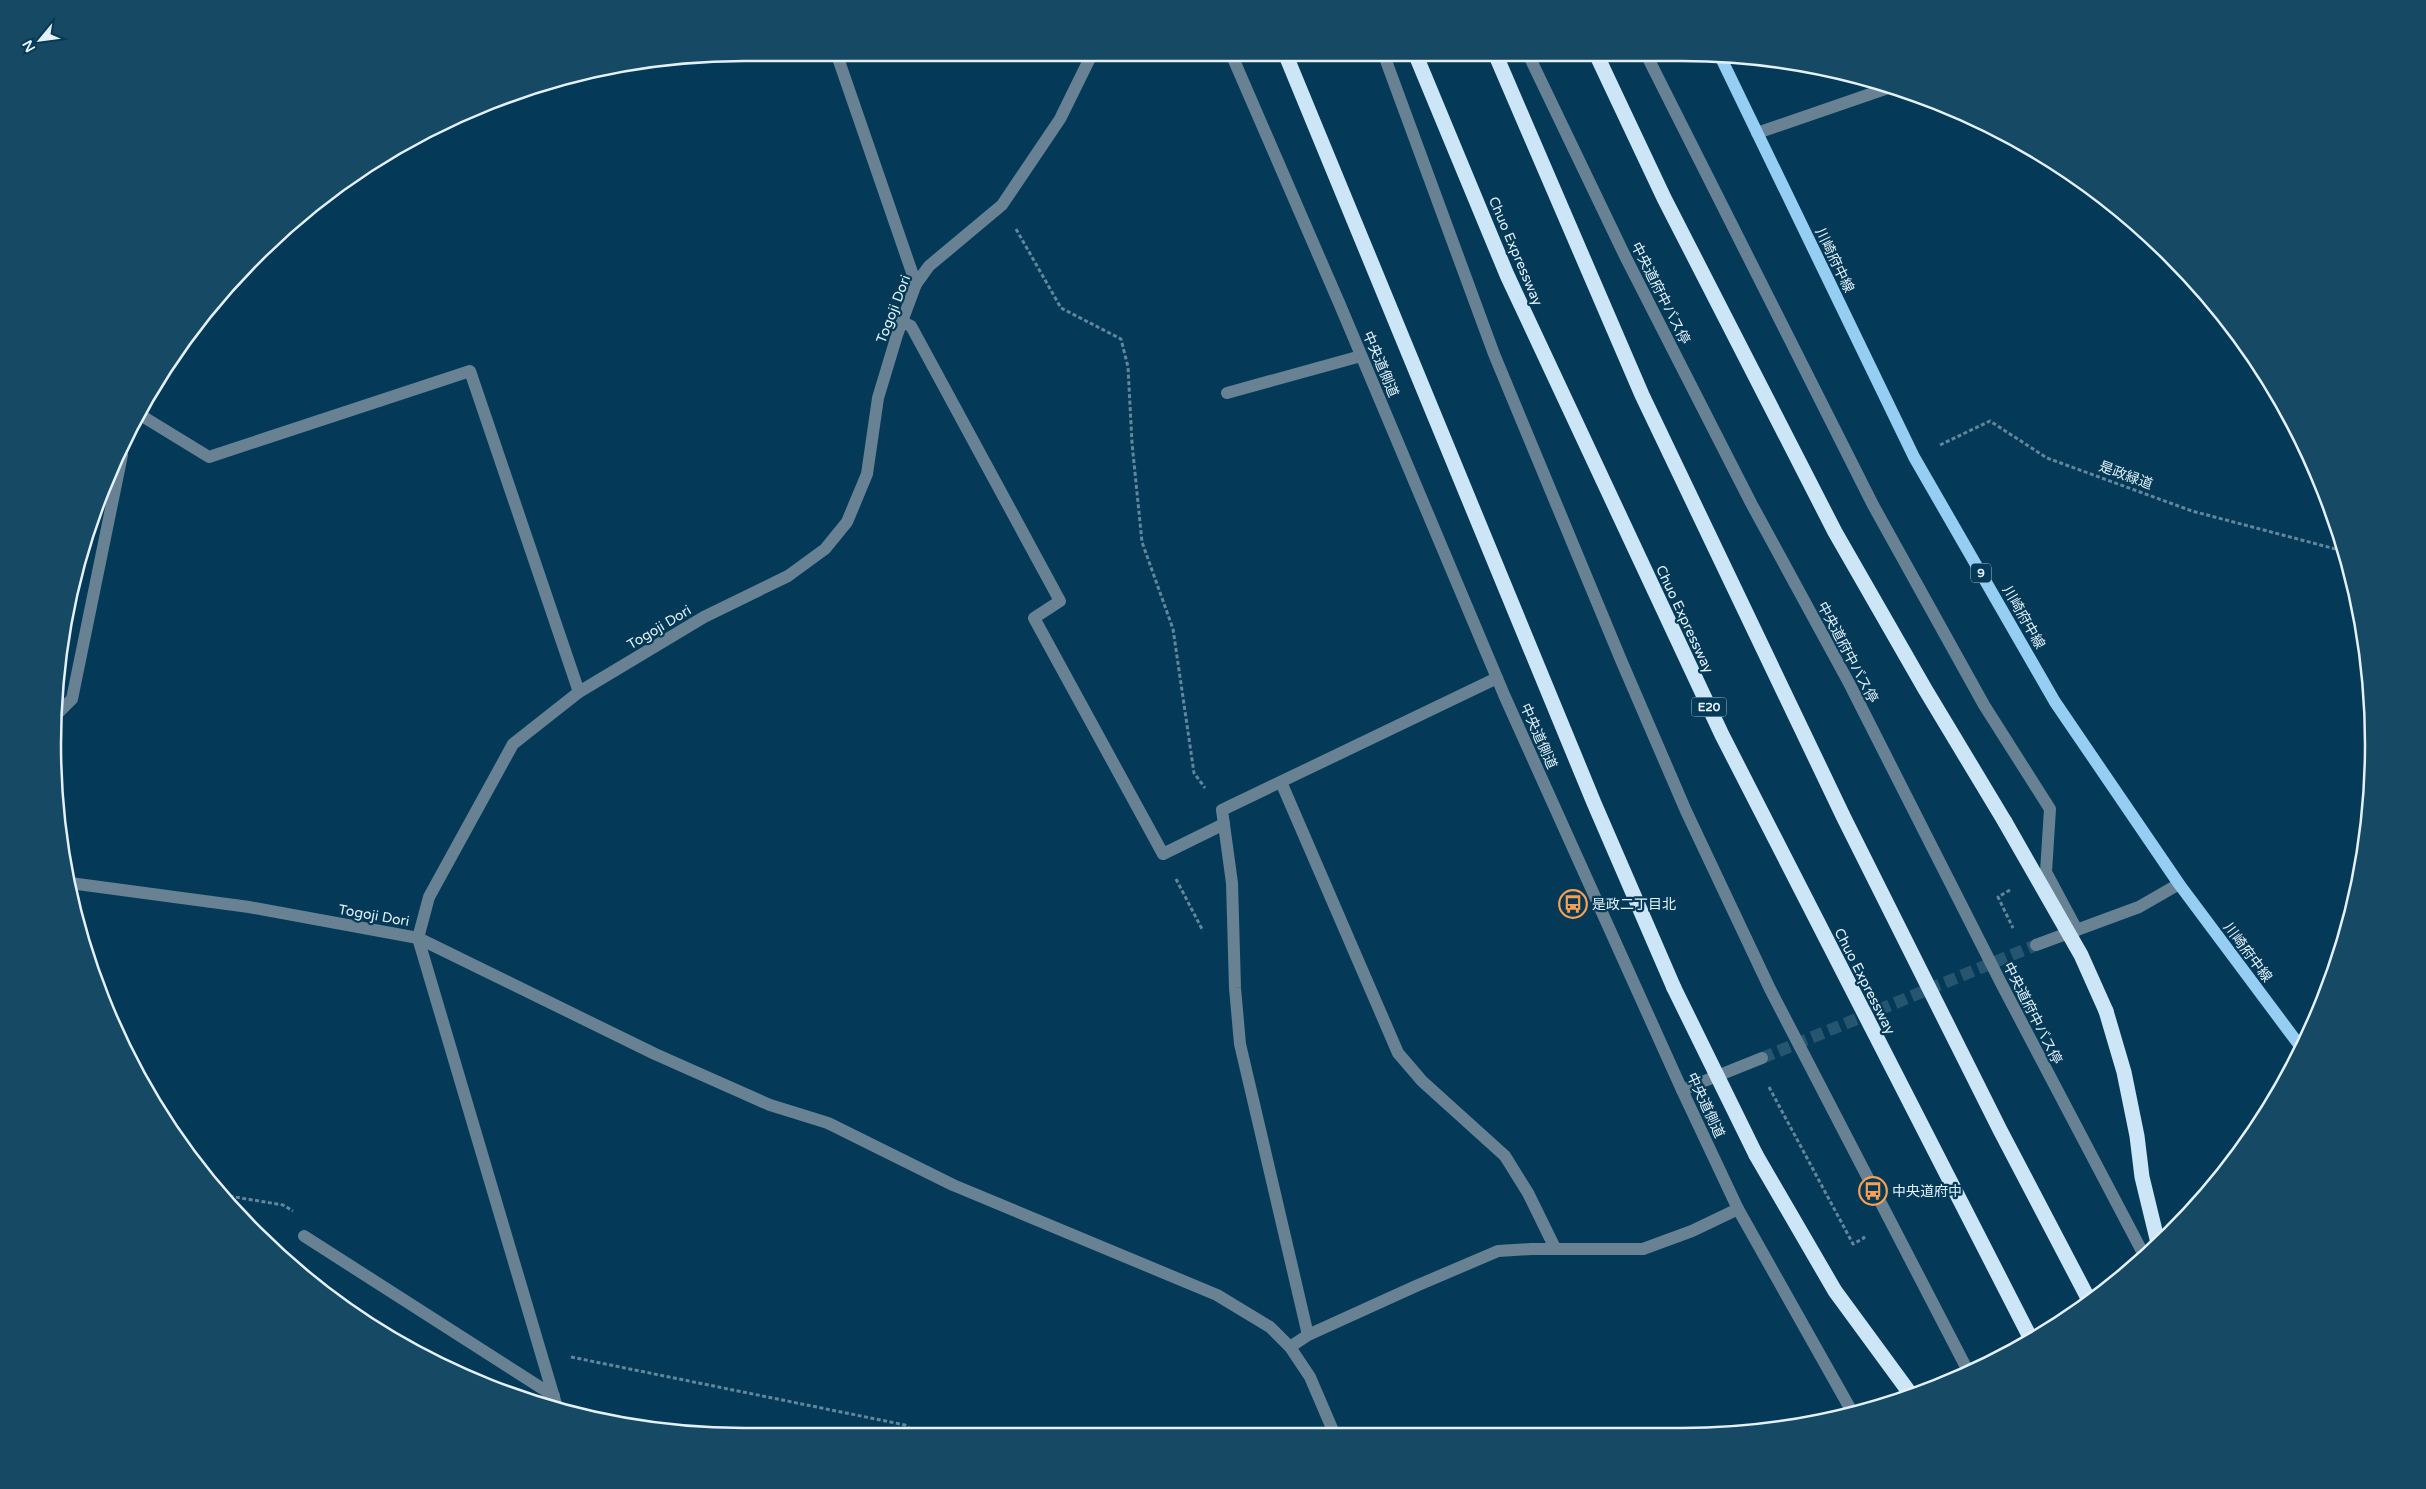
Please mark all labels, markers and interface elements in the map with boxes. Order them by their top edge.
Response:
north arrow [15,15,65,65]
text: N [19,37,39,55]
street label: Chuo Expressway [1485,194,1546,309]
street label: 川崎府中線 [1812,225,1858,295]
street label: 中央道府中バス停 [1628,239,1694,347]
street label: Togoji Dori [873,273,914,346]
street label: 中央道側道 [1359,329,1402,400]
street label: 是政緑道 [2097,458,2155,493]
street label: Chuo Expressway [1652,563,1717,676]
road number: 9 [1971,564,1991,582]
street label: 川崎府中線 [1999,583,2048,652]
street label: 中央道府中バス停 [1814,599,1881,706]
street label: Togoji Dori [624,602,694,653]
road number: E20 [1692,698,1726,716]
street label: 中央道側道 [1517,701,1561,772]
bus stop icon: 是政二丁目北 [1558,889,1588,919]
place label: 是政二丁目北 [1592,896,1676,913]
street label: Togoji Dori [337,901,411,930]
street label: 川崎府中線 [2220,919,2275,985]
street label: Chuo Expressway [1830,925,1899,1038]
street label: 中央道府中バス停 [2000,959,2066,1067]
street label: 中央道側道 [1683,1070,1728,1141]
bus stop icon: 中央道府中 [1858,1176,1888,1206]
place label: 中央道府中 [1892,1183,1962,1200]

